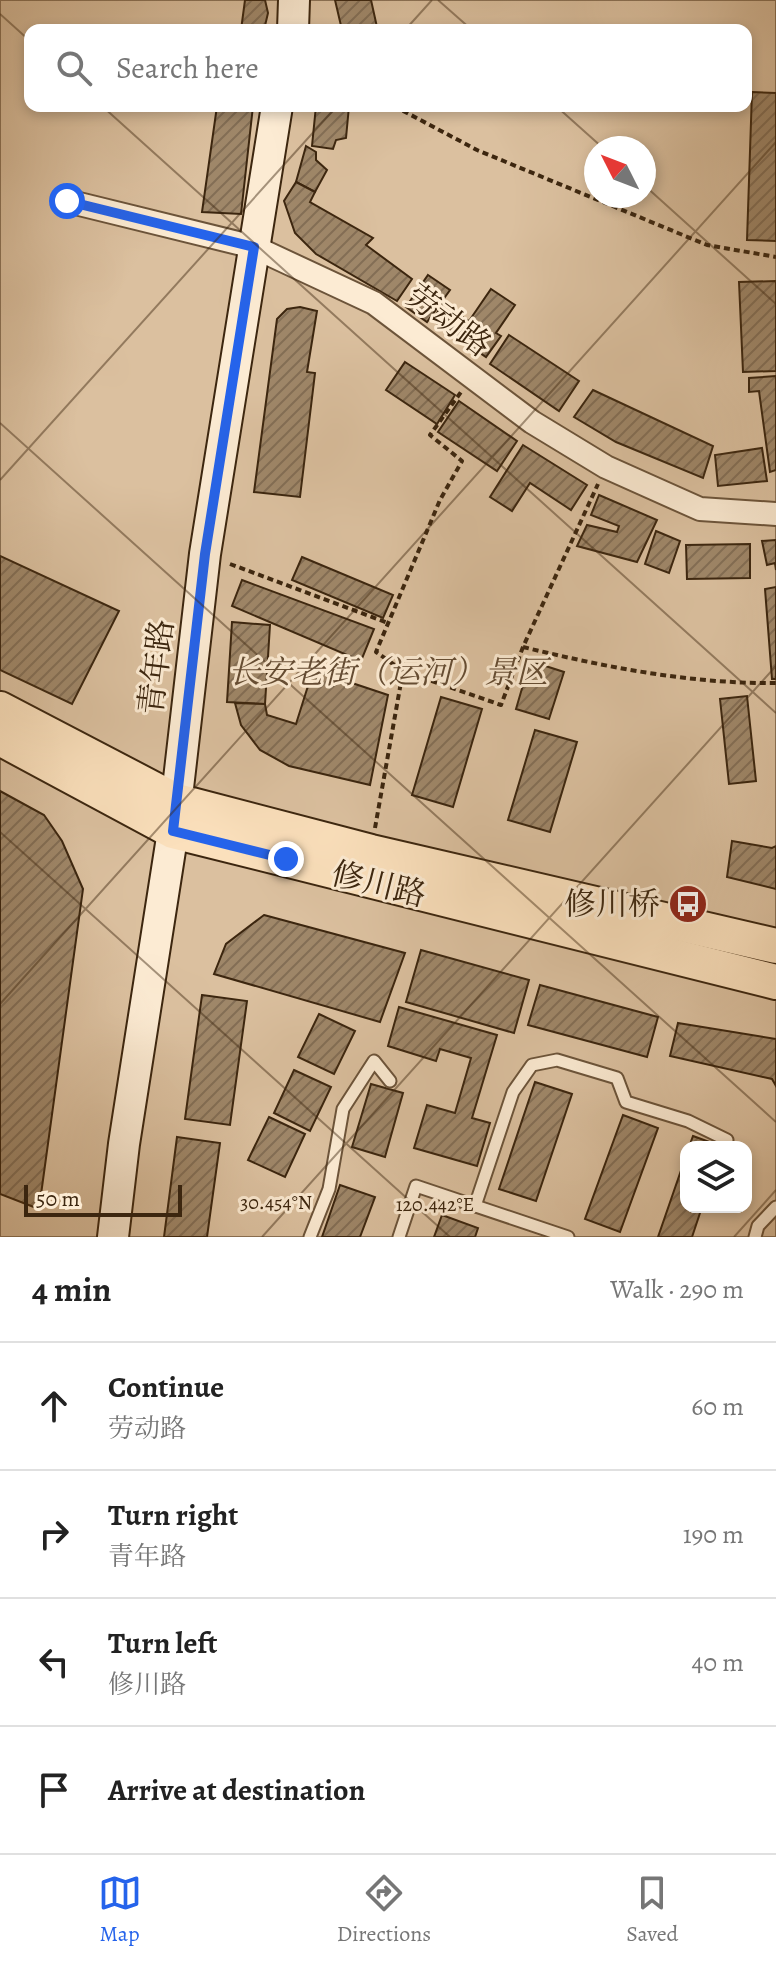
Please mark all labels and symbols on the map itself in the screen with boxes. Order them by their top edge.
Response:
north arrow [584,136,656,208]
route start [49,183,85,219]
street label: 劳动路 [397,274,501,366]
street label: 青年路 [128,617,184,717]
park label: 长安老街（运河）景区 [228,650,552,694]
route end [268,841,304,877]
street label: 修川路 [327,851,431,917]
place label: 修川桥 [564,882,660,926]
bus stop icon: 修川桥 [667,883,709,925]
scale bar [24,1181,182,1217]
text: 30.454°N [240,1189,312,1216]
text: 120.442°E [396,1191,474,1218]

